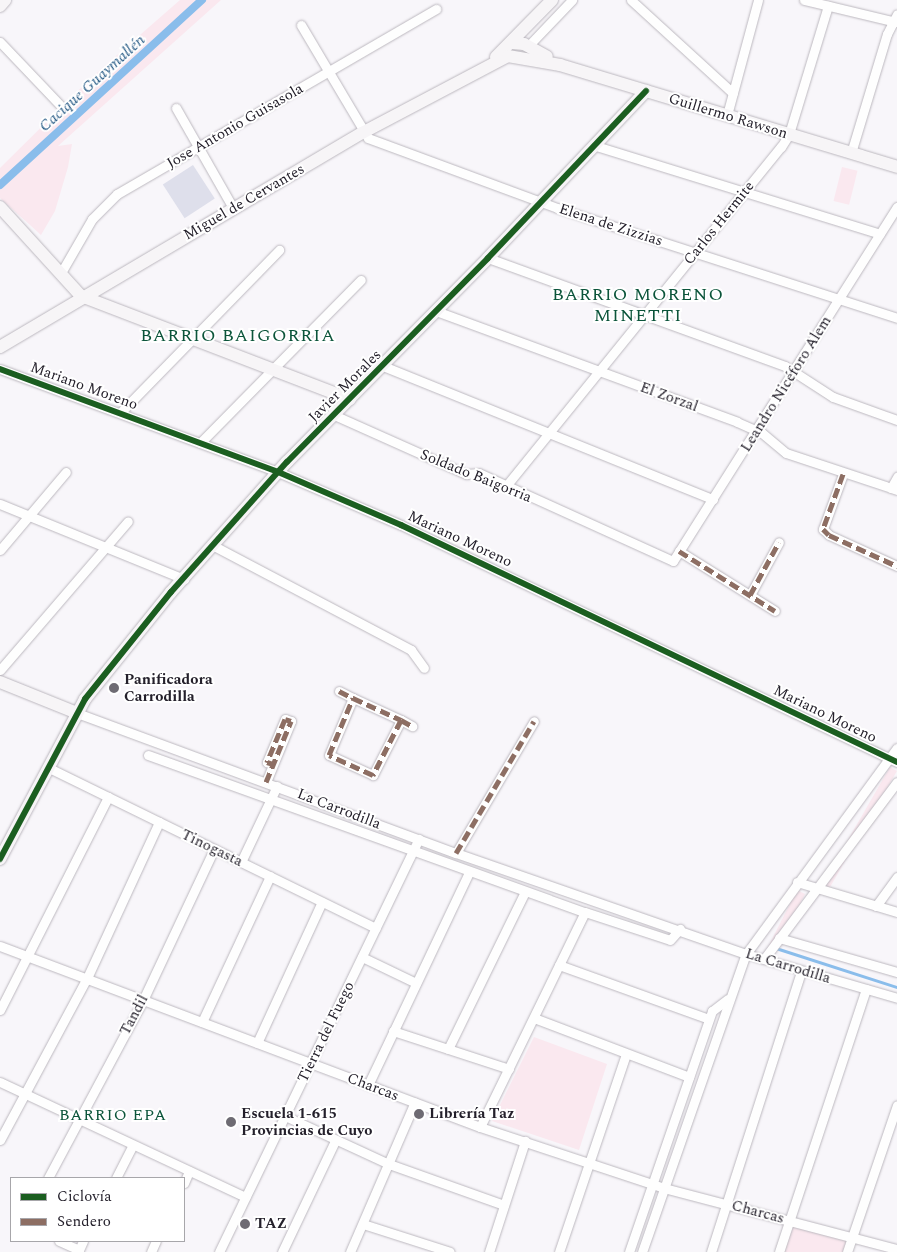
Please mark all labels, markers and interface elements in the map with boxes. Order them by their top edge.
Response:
water label: Cacique Guaymallén [35,30,149,136]
street label: Jose Antonio Guisasola [164,80,306,172]
street label: Guillermo Rawson [666,89,790,143]
street label: Miguel de Cervantes [180,160,308,244]
street label: Carlos Hermite [680,178,758,268]
street label: Elena de Zizzias [557,200,665,250]
district label: BARRIO MORENO MINETTI [550,285,726,328]
street label: Leandro Nicéforo Alem [737,313,835,455]
district label: BARRIO BAIGORRIA [138,325,338,347]
street label: Javier Morales [305,346,385,426]
street label: Mariano Moreno [28,358,140,414]
street label: El Zorzal [638,378,700,416]
street label: Soldado Baigorria [418,445,534,507]
street label: Mariano Moreno [405,507,515,571]
place label: Panificadora Carrodilla [124,670,213,705]
street label: Mariano Moreno [770,681,880,747]
marker: Panificadora Carrodilla [108,682,120,694]
street label: La Carrodilla [295,785,383,833]
street label: Tinogasta [178,825,246,871]
street label: La Carrodilla [743,945,833,987]
street label: Tierra del Fuego [294,979,358,1085]
street label: Tandil [116,992,152,1038]
street label: Charcas [345,1069,401,1105]
place label: Escuela 1-615 Provincias de Cuyo [241,1104,373,1139]
district label: BARRIO EPA [58,1105,168,1125]
place label: Librería Taz [429,1105,514,1123]
marker: Librería Taz [413,1108,425,1120]
marker: Escuela 1-615 Provincias de Cuyo [225,1116,237,1128]
legend [10,1177,185,1242]
text: Ciclovía [57,1185,112,1208]
street label: Charcas [730,1196,786,1228]
text: Sendero [57,1210,111,1233]
place label: TAZ [255,1215,287,1233]
marker: TAZ [239,1218,251,1230]

